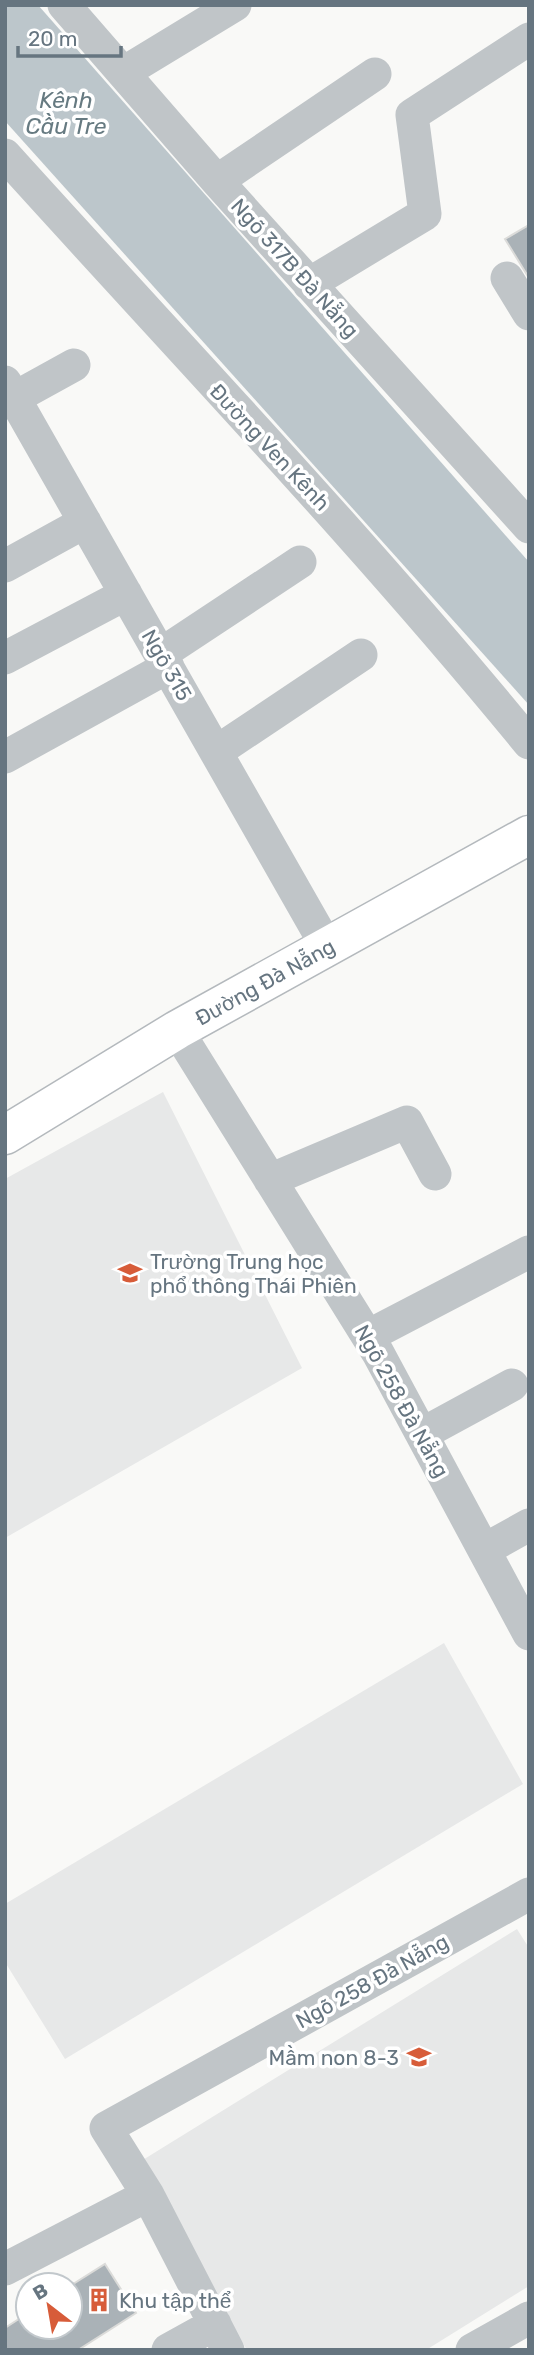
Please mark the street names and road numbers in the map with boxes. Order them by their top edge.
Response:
street label: Ngõ 317B Đà Nẵng [226,193,364,343]
street label: Đường Ven Kênh [205,379,335,515]
street label: Ngõ 315 [137,625,197,705]
street label: Đường Đà Nẵng [191,933,339,1031]
street label: Ngõ 258 Đà Nẵng [350,1320,454,1482]
street label: Ngõ 258 Đà Nẵng [291,1929,453,2033]

